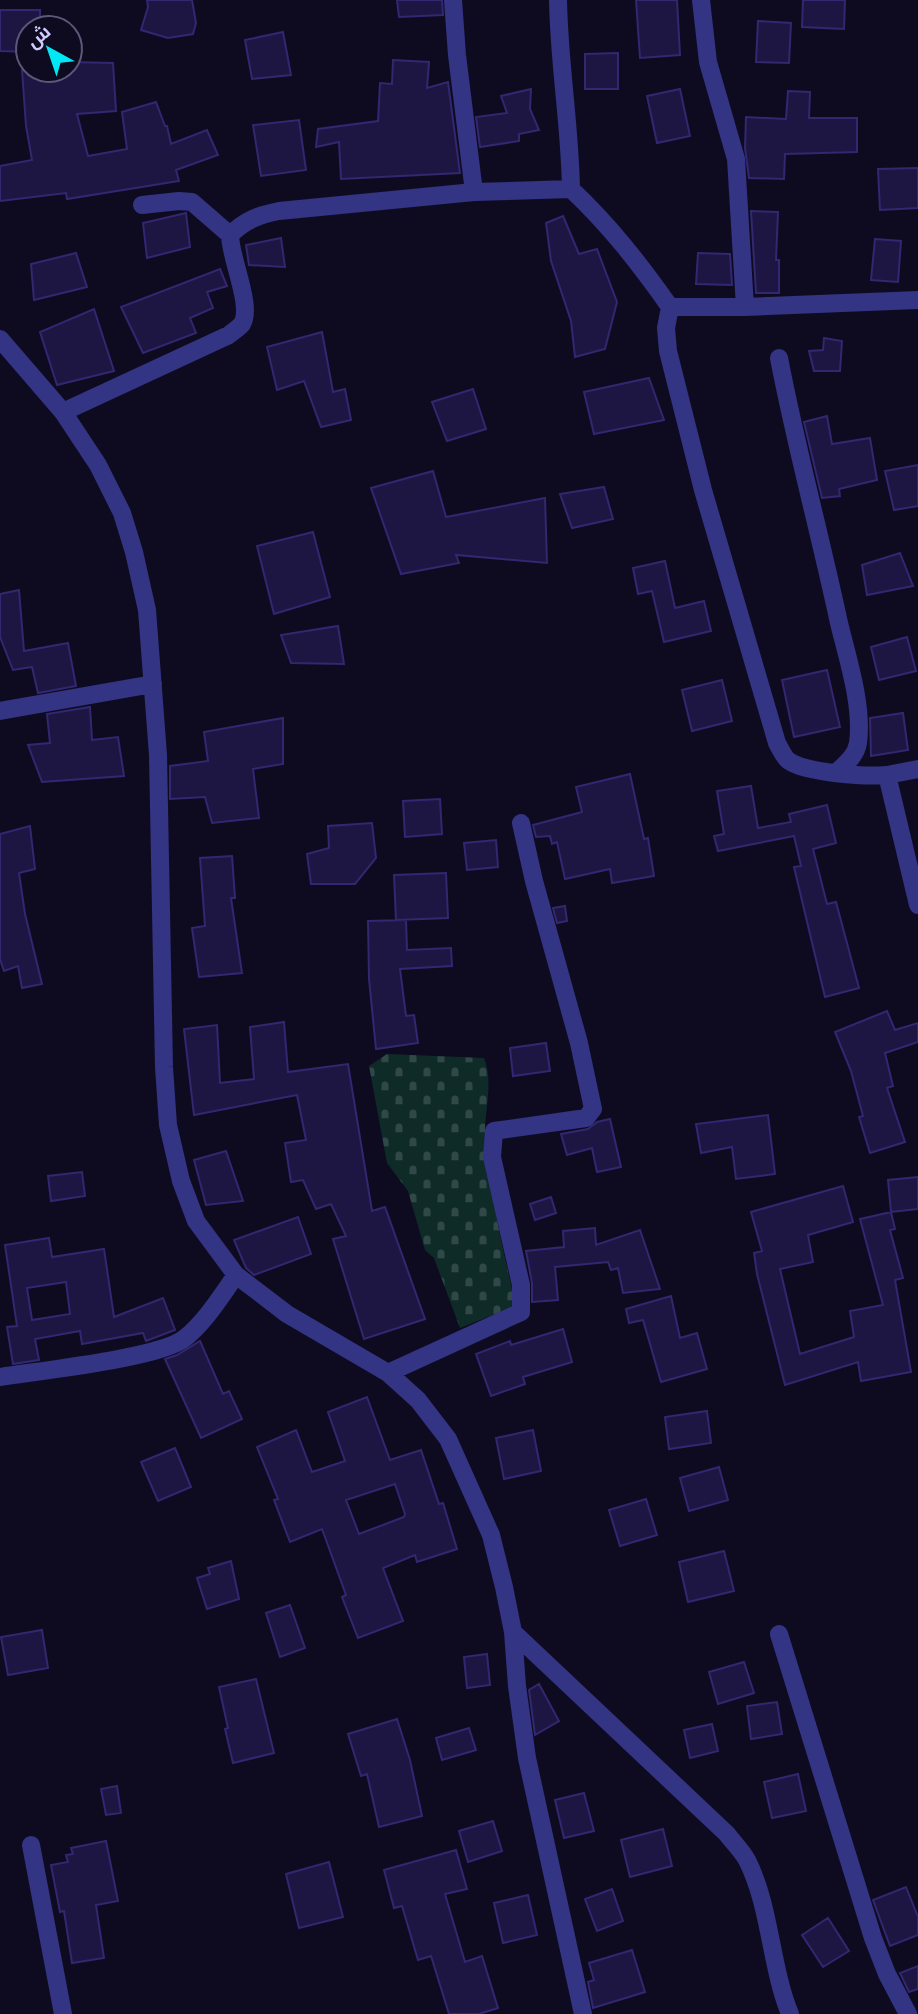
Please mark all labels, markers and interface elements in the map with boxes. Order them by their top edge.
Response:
north arrow [14,14,84,84]
text: ش [21,19,55,53]

